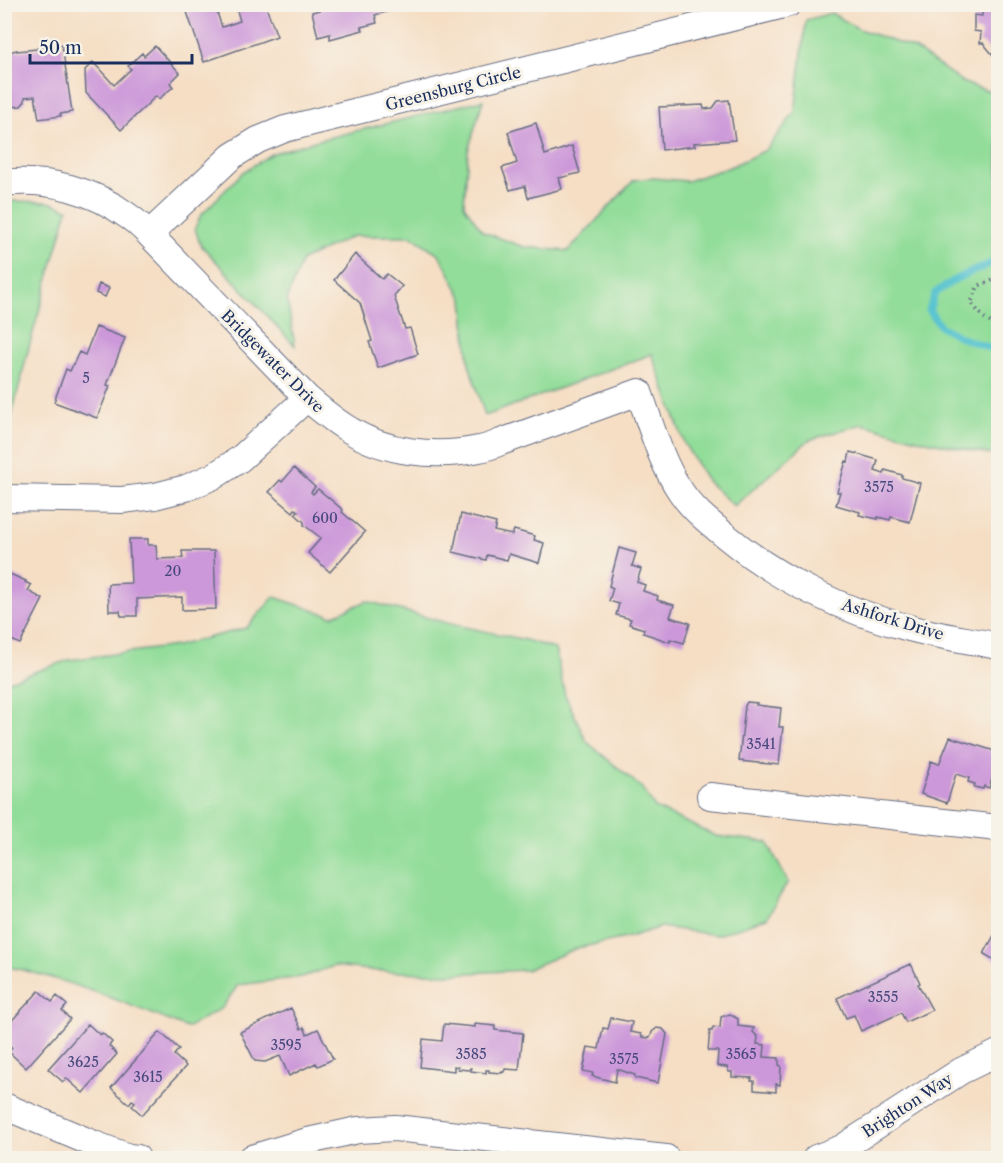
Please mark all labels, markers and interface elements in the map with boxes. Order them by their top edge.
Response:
scale bar [30,27,192,65]
text: 50 m [39,37,82,59]
street label: Greensburg Circle [383,61,523,115]
street label: Bridgewater Drive [217,305,329,417]
house number: 5 [82,369,90,387]
house number: 3575 [864,478,894,496]
house number: 600 [312,509,338,527]
house number: 20 [165,562,182,580]
street label: Ashfork Drive [839,594,946,644]
house number: 3541 [746,735,776,753]
house number: 3555 [868,988,898,1006]
house number: 3595 [270,1036,302,1054]
house number: 3585 [455,1045,487,1063]
house number: 3565 [725,1045,757,1063]
house number: 3575 [609,1050,639,1068]
house number: 3625 [67,1053,99,1071]
house number: 3615 [133,1068,163,1086]
street label: Brighton Way [858,1068,957,1142]

